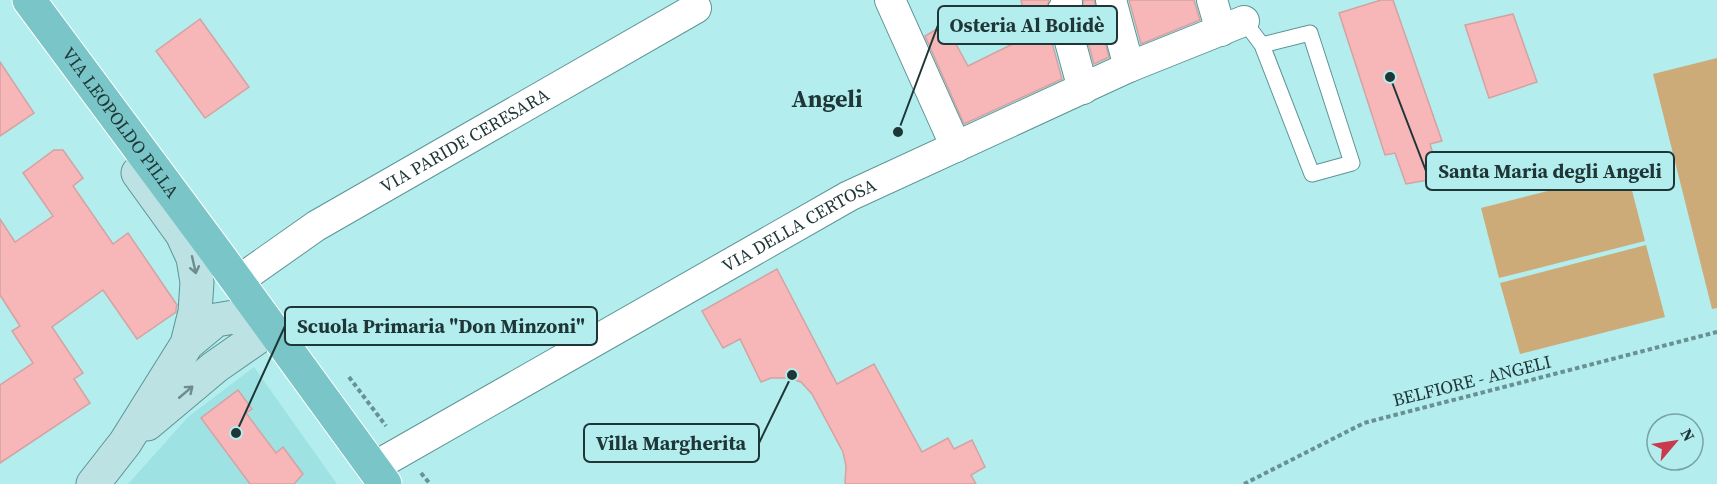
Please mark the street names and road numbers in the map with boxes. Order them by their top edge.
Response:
street label: VIA LEOPOLDO PILLA [56,42,185,203]
street label: VIA PARIDE CERESARA [375,82,554,199]
street label: VIA DELLA CERTOSA [717,172,880,278]
street label: BELFIORE - ANGELI [1390,349,1554,412]

